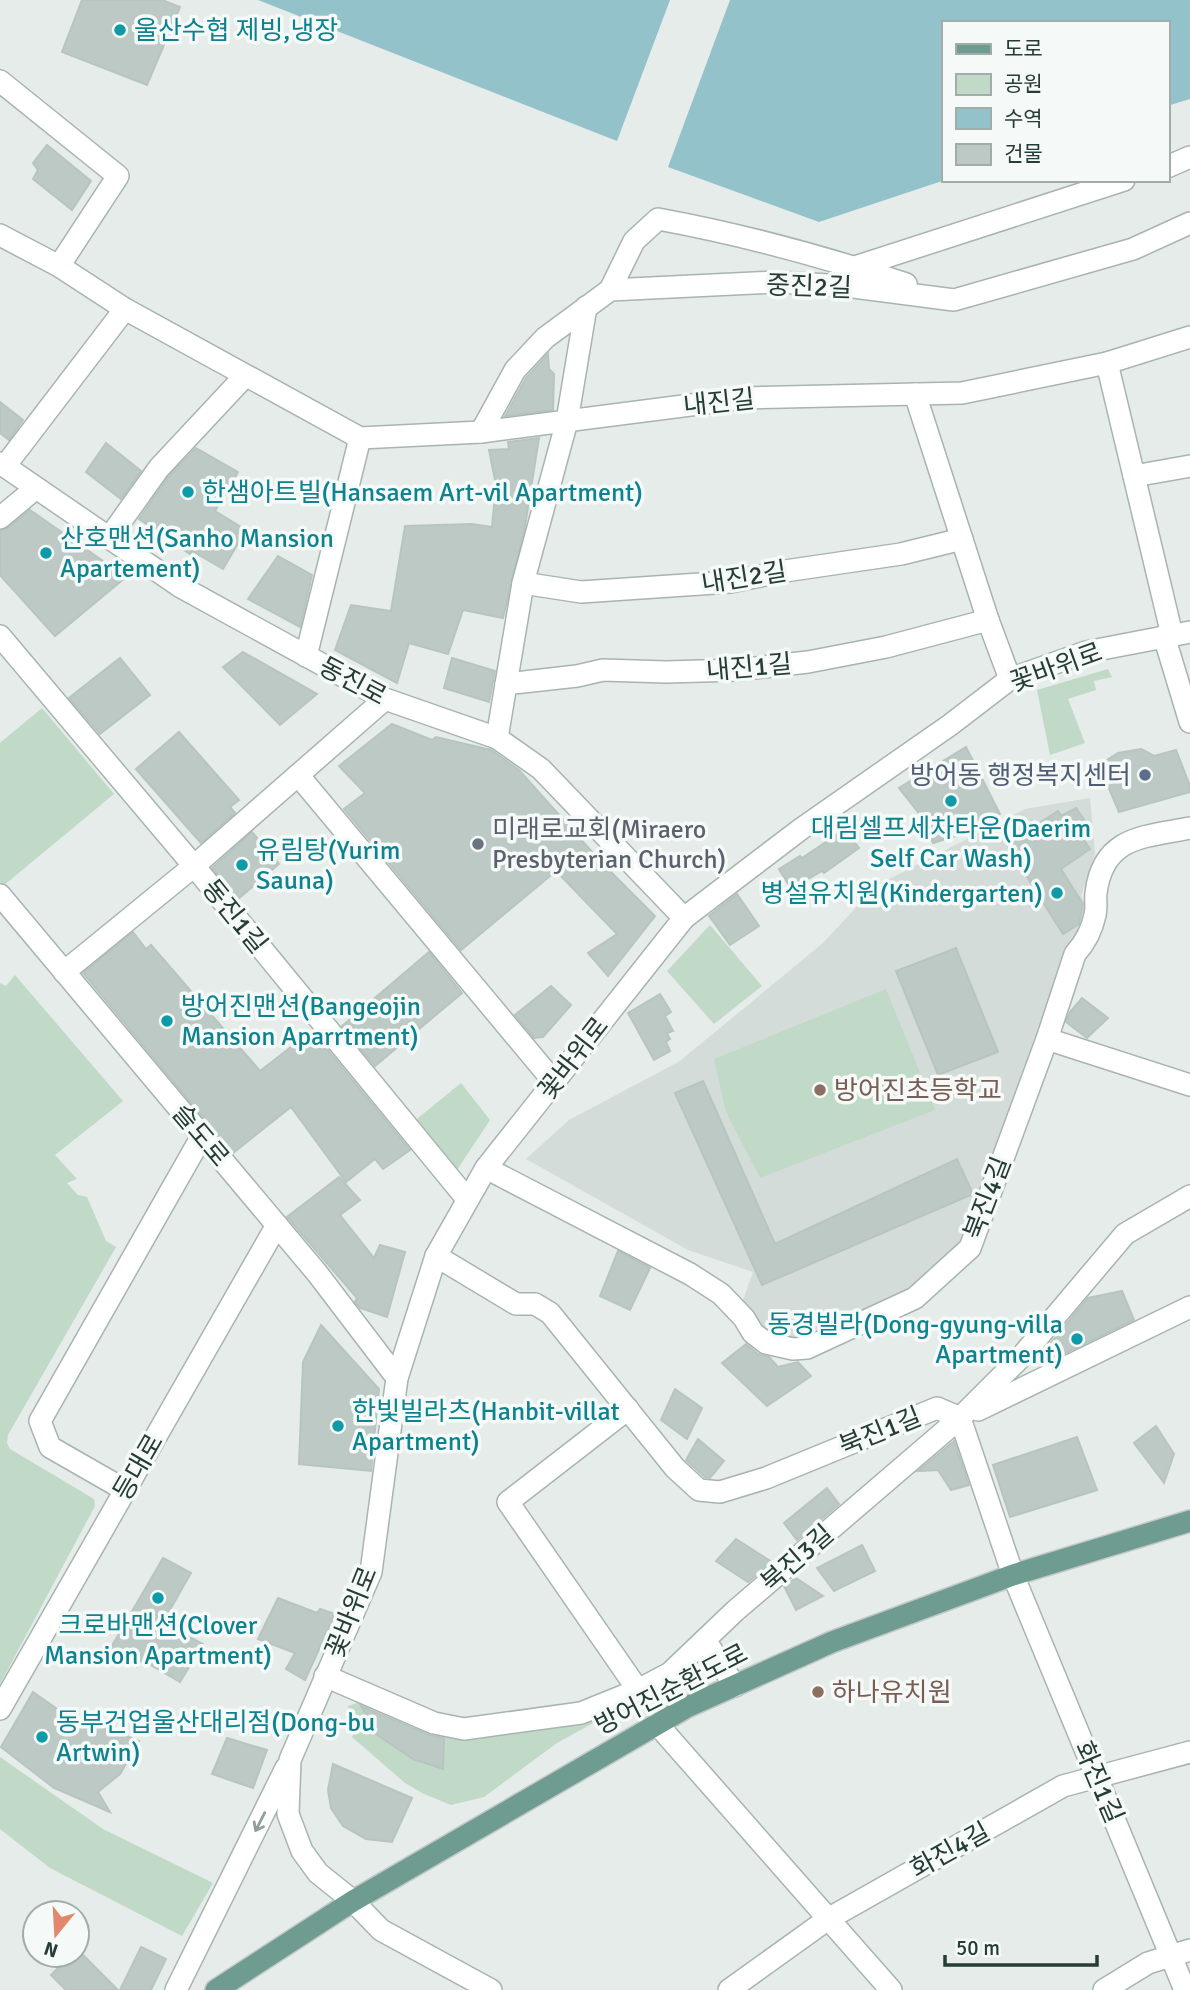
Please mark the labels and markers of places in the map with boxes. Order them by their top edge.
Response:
place label: 울산수협 제빙,냉장 [134,15,338,47]
marker: 울산수협 제빙,냉장 [112,22,128,38]
place label: 한샘아트빌(Hansaem Art-vil Apartment) [202,477,643,509]
marker: 한샘아트빌(Hansaem Art-vil Apartment) [180,484,196,500]
place label: 산호맨션(Sanho Mansion Apartement) [60,523,334,585]
marker: 산호맨션(Sanho Mansion Apartement) [38,545,54,561]
place label: 방어동 행정복지센터 [910,760,1131,792]
marker: 방어동 행정복지센터 [1137,767,1153,783]
marker: 대림셀프세차타운(Daerim Self Car Wash) [943,793,959,809]
place label: 대림셀프세차타운(Daerim Self Car Wash) [811,813,1091,875]
place label: 미래로교회(Miraero Presbyterian Church) [492,814,726,876]
place label: 유림탕(Yurim Sauna) [256,835,400,897]
marker: 미래로교회(Miraero Presbyterian Church) [470,836,486,852]
marker: 유림탕(Yurim Sauna) [234,857,250,873]
place label: 병설유치원(Kindergarten) [760,878,1043,910]
marker: 병설유치원(Kindergarten) [1049,885,1065,901]
place label: 방어진맨션(Bangeojin Mansion Aparrtment) [181,991,421,1053]
marker: 방어진맨션(Bangeojin Mansion Aparrtment) [159,1013,175,1029]
place label: 방어진초등학교 [834,1075,1001,1107]
marker: 방어진초등학교 [812,1082,828,1098]
place label: 동경빌라(Dong-gyung-villa Apartment) [767,1309,1063,1371]
marker: 동경빌라(Dong-gyung-villa Apartment) [1069,1331,1085,1347]
place label: 한빛빌라츠(Hanbit-villat Apartment) [352,1396,620,1458]
marker: 한빛빌라츠(Hanbit-villat Apartment) [330,1418,346,1434]
marker: 크로바맨션(Clover Mansion Apartment) [150,1590,166,1606]
place label: 크로바맨션(Clover Mansion Apartment) [44,1610,272,1672]
place label: 하나유치원 [832,1677,952,1709]
marker: 하나유치원 [810,1684,826,1700]
place label: 동부건업울산대리점(Dong-bu Artwin) [56,1707,375,1769]
marker: 동부건업울산대리점(Dong-bu Artwin) [34,1729,50,1745]

